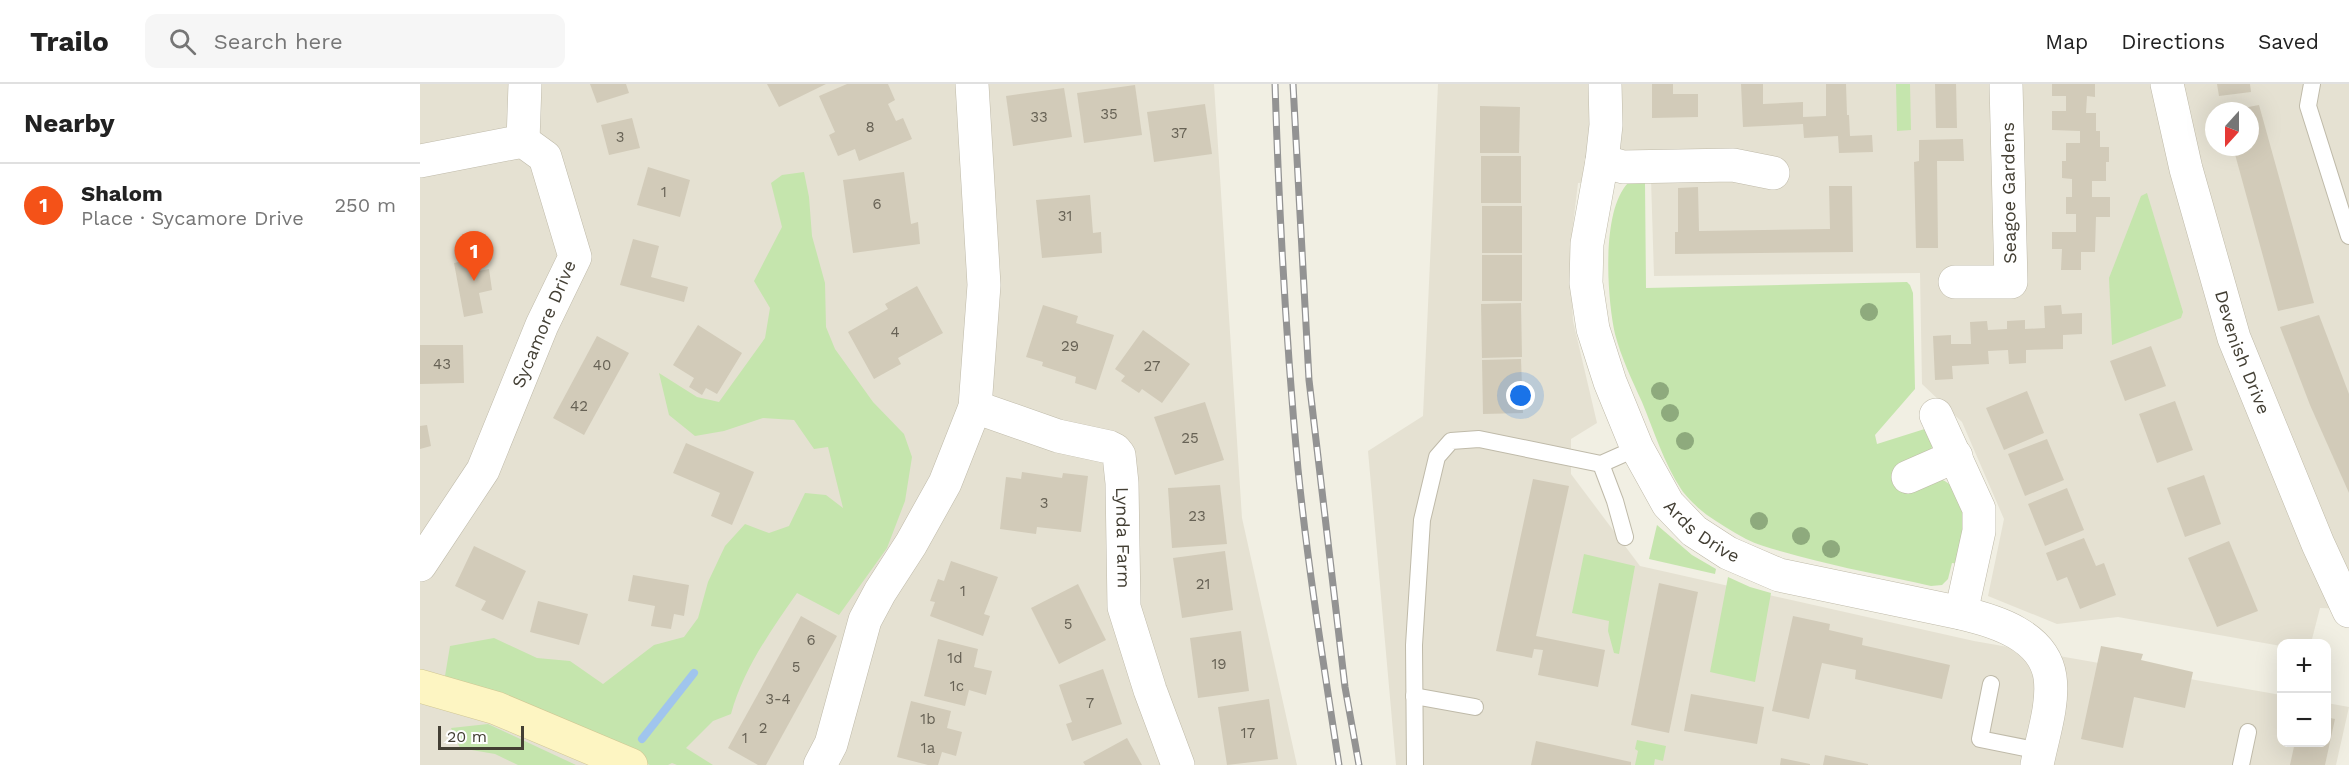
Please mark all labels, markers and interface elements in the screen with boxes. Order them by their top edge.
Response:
search box [145,14,565,68]
text: Trailo [30,25,109,58]
icon: search [166,25,199,58]
text: Search here [214,29,343,54]
text: Map [2045,29,2088,54]
text: Directions [2121,29,2225,54]
text: Saved [2258,29,2319,54]
north arrow [2205,102,2259,156]
house number: 35 [1100,105,1118,123]
text: Nearby [24,108,115,138]
house number: 33 [1030,108,1048,126]
house number: 8 [865,118,875,136]
street label: Seagoe Gardens [1997,122,2020,264]
house number: 37 [1171,124,1187,142]
house number: 3 [616,128,624,146]
text: Shalom [81,181,163,206]
house number: 1 [661,183,667,201]
text: 1 [39,193,48,217]
text: 250 m [334,193,396,217]
house number: 6 [872,195,882,213]
text: Place · Sycamore Drive [81,206,304,230]
house number: 31 [1058,207,1072,225]
pin: 1 [454,232,494,281]
street label: Sycamore Drive [507,257,580,391]
street label: Devenish Drive [2211,288,2275,417]
house number: 4 [890,323,900,341]
house number: 29 [1061,337,1079,355]
house number: 43 [433,355,451,373]
house number: 40 [593,356,611,374]
house number: 27 [1144,357,1160,375]
your location [1506,381,1535,410]
house number: 42 [570,397,588,415]
house number: 25 [1181,429,1199,447]
street label: Lynda Farm [1112,487,1135,589]
house number: 3 [1040,494,1048,512]
street label: Ards Drive [1660,495,1743,567]
house number: 23 [1188,507,1206,525]
house number: 21 [1196,575,1210,593]
house number: 1 [960,582,966,600]
house number: 5 [1064,615,1072,633]
house number: 6 [806,631,816,649]
map controls [2277,639,2331,747]
button: + [2277,639,2331,693]
house number: 1d [947,649,963,667]
house number: 19 [1211,655,1227,673]
house number: 5 [792,658,800,676]
house number: 1c [950,677,964,695]
house number: 3-4 [765,690,791,708]
button: − [2277,693,2331,747]
house number: 7 [1086,694,1094,712]
house number: 1b [920,710,936,728]
house number: 2 [759,719,767,737]
scale bar [438,723,524,750]
house number: 17 [1241,724,1255,742]
text: 20 m [447,727,487,746]
house number: 1 [742,729,748,747]
house number: 1a [921,739,936,757]

